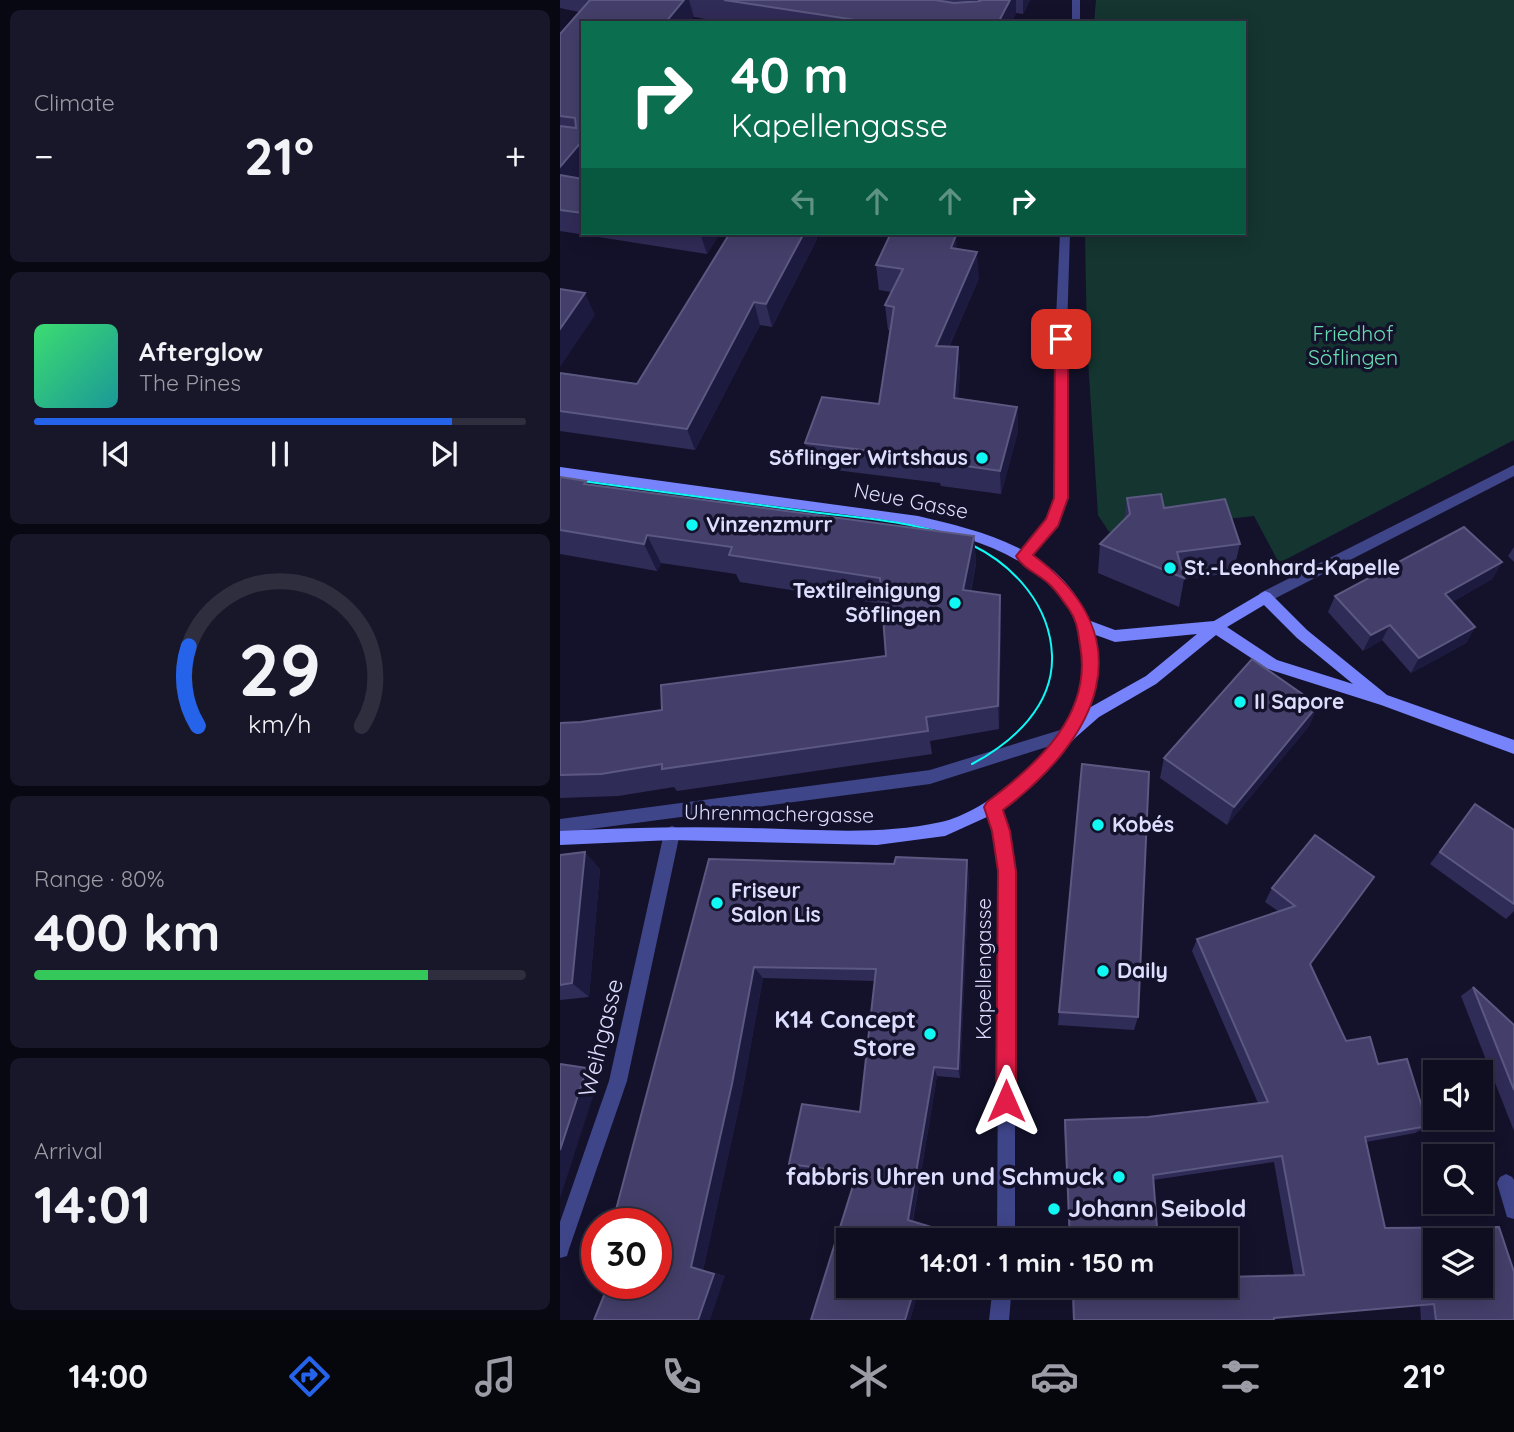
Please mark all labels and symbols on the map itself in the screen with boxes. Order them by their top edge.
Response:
pin [1031,309,1091,369]
park label: Friedhof Söflingen [1308,320,1398,370]
place label: Söflinger Wirtshaus [769,444,968,470]
marker: Söflinger Wirtshaus [974,450,990,466]
street label: Neue Gasse [852,476,971,524]
place label: Vinzenzmurr [706,511,833,537]
marker: Vinzenzmurr [684,517,700,533]
place label: St.-Leonhard-Kapelle [1184,554,1400,580]
marker: St.-Leonhard-Kapelle [1162,560,1178,576]
place label: Textilreinigung Söflingen [793,577,941,627]
marker: Textilreinigung Söflingen [947,595,963,611]
place label: Il Sapore [1254,688,1344,714]
marker: Il Sapore [1232,694,1248,710]
street label: Uhrenmachergasse [684,798,874,828]
place label: Kobés [1112,811,1174,837]
marker: Kobés [1090,817,1106,833]
place label: Friseur Salon Lis [731,877,821,927]
marker: Friseur Salon Lis [709,895,725,911]
street label: Kapellengasse [970,898,996,1040]
place label: Daily [1117,957,1168,983]
marker: Daily [1095,963,1111,979]
street label: Weihgasse [571,976,629,1100]
place label: K14 Concept Store [774,1004,916,1062]
marker: K14 Concept Store [922,1026,938,1042]
position arrow [969,1064,1043,1138]
place label: fabbris Uhren und Schmuck [785,1161,1105,1191]
marker: fabbris Uhren und Schmuck [1111,1169,1127,1185]
place label: Johann Seibold [1068,1193,1246,1223]
marker: Johann Seibold [1046,1201,1062,1217]
speed limit sign: 30 [581,1208,672,1299]

